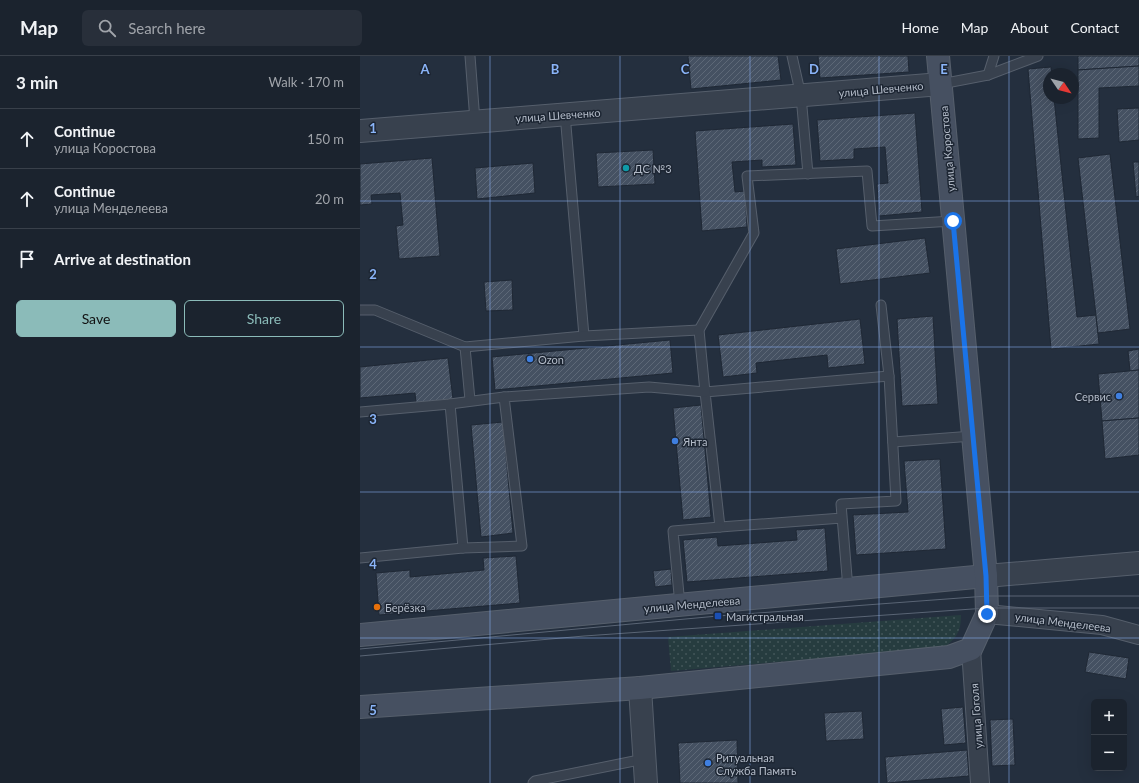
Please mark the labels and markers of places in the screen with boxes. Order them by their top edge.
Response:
place label: ДС №3 [634,162,672,175]
marker: ДС №3 [621,163,631,173]
place label: Ozon [538,353,564,366]
marker: Ozon [525,354,535,364]
place label: Сервис [1075,390,1111,403]
marker: Сервис [1114,391,1124,401]
place label: Янта [682,435,707,448]
marker: Янта [670,436,680,446]
place label: Берёзка [385,601,426,614]
marker: Берёзка [372,602,382,612]
place label: Магистральная [726,610,804,623]
marker: Магистральная [713,611,723,621]
place label: Ритуальная Служба Память [716,751,796,777]
marker: Ритуальная Служба Память [703,758,713,768]

